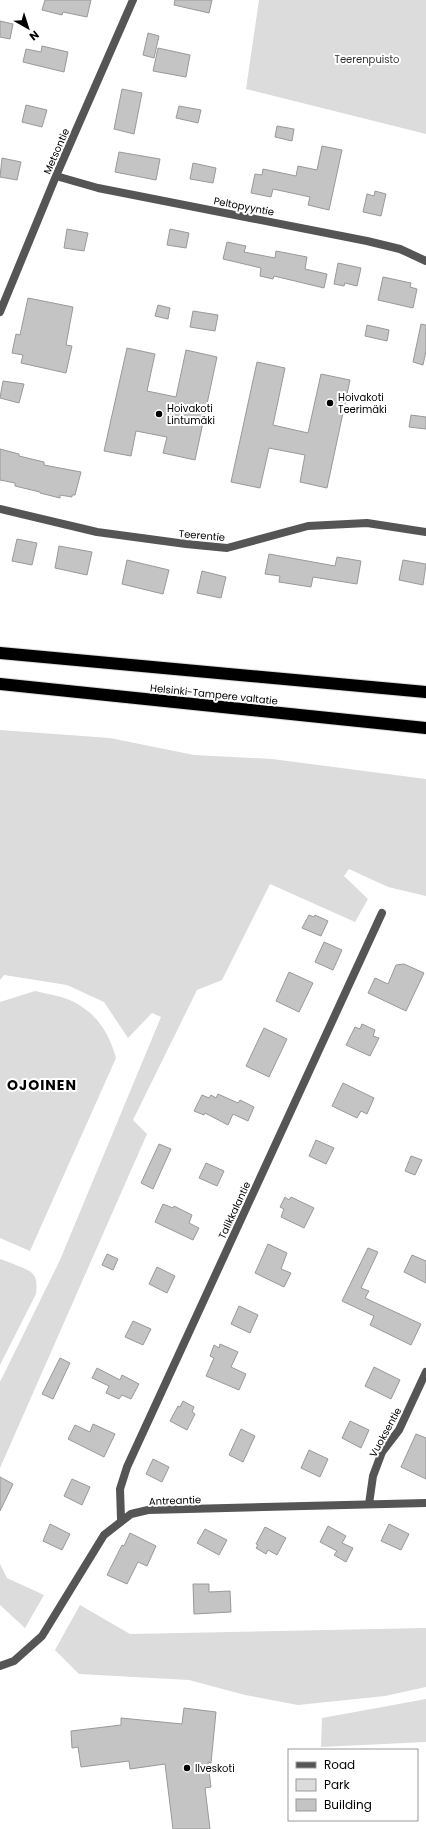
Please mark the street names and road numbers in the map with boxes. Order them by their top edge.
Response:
street label: Metsontie [40,126,73,177]
street label: Peltopyyntie [212,193,275,220]
street label: Teerentie [178,526,226,545]
street label: Helsinki-Tampere valtatie [149,680,279,709]
street label: Talikkalantie [215,1179,254,1242]
street label: Vuoksentie [366,1405,405,1460]
street label: Antreantie [149,1492,201,1509]

